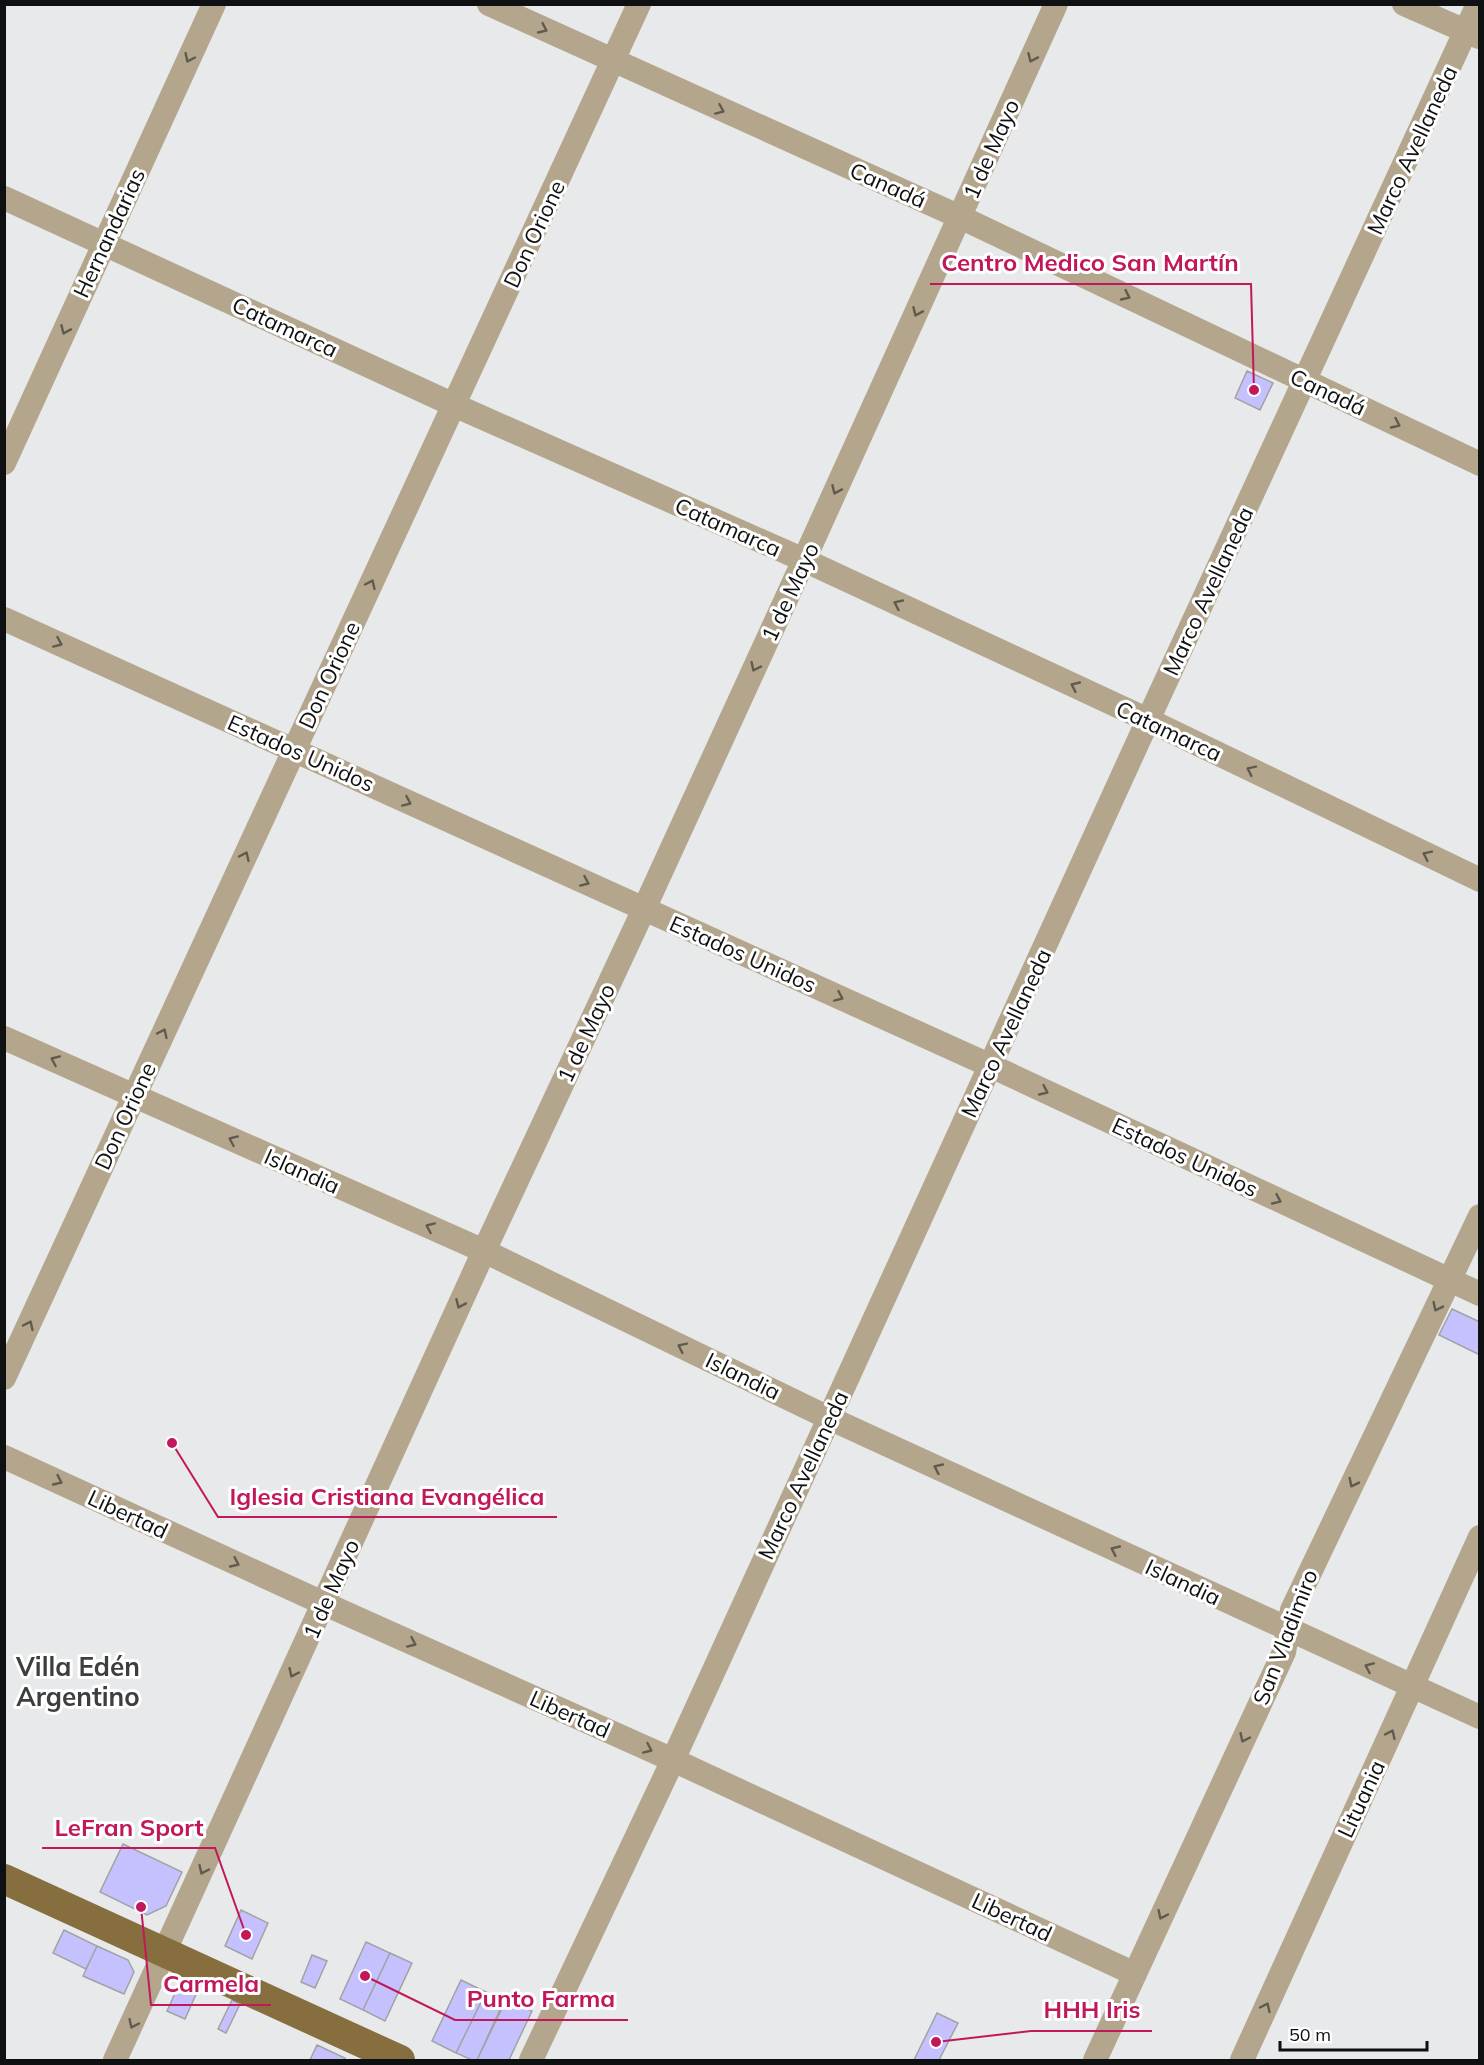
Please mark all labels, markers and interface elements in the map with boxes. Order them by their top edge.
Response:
one-way arrow [536,22,547,34]
one-way arrow [185,51,197,62]
one-way arrow [1027,51,1039,62]
street label: Marco Avellaneda [1361,61,1463,239]
street label: 1 de Mayo [957,95,1025,203]
one-way arrow [714,102,725,114]
street label: Canadá [846,156,930,214]
street label: Hernandarias [67,164,151,302]
street label: Don Orione [497,176,571,292]
callout: Centro Medico San Martín [930,242,1251,284]
text: Centro Medico San Martín [941,247,1239,277]
one-way arrow [1120,289,1131,301]
street label: Catamarca [228,290,342,364]
one-way arrow [912,306,924,317]
one-way arrow [60,324,72,335]
street label: Canadá [1286,362,1370,422]
one-way arrow [1389,417,1400,429]
one-way arrow [832,483,844,494]
street label: Catamarca [671,491,785,563]
street label: Marco Avellaneda [1157,502,1259,680]
street label: 1 de Mayo [755,538,825,646]
one-way arrow [364,580,376,591]
one-way arrow [894,599,905,611]
street label: Don Orione [292,617,366,733]
one-way arrow [51,636,62,648]
one-way arrow [751,661,763,672]
one-way arrow [1071,682,1082,694]
street label: Catamarca [1112,694,1226,768]
street label: Estados Unidos [223,708,379,798]
one-way arrow [1247,765,1258,777]
one-way arrow [401,794,412,806]
one-way arrow [1422,850,1433,862]
one-way arrow [237,852,249,863]
one-way arrow [579,875,590,887]
street label: Estados Unidos [665,909,821,999]
street label: Marco Avellaneda [955,944,1057,1122]
street label: 1 de Mayo [551,979,621,1087]
one-way arrow [833,990,844,1002]
one-way arrow [155,1029,167,1040]
one-way arrow [50,1056,61,1068]
street label: Don Orione [88,1058,162,1174]
one-way arrow [1037,1083,1048,1095]
street label: Estados Unidos [1108,1111,1262,1203]
one-way arrow [228,1135,239,1147]
street label: Islandia [260,1142,344,1200]
one-way arrow [1271,1193,1282,1205]
one-way arrow [426,1223,437,1235]
one-way arrow [455,1298,467,1309]
one-way arrow [1433,1300,1445,1311]
one-way arrow [21,1320,33,1331]
one-way arrow [677,1342,688,1354]
street label: Islandia [701,1346,785,1406]
street label: Marco Avellaneda [752,1386,854,1564]
one-way arrow [934,1464,945,1476]
one-way arrow [51,1474,62,1486]
callout: Iglesia Cristiana Evangélica [218,1475,557,1517]
one-way arrow [1348,1476,1360,1487]
text: Iglesia Cristiana Evangélica [230,1481,544,1511]
street label: Libertad [84,1483,172,1545]
street label: 1 de Mayo [297,1535,365,1643]
one-way arrow [1111,1546,1122,1558]
street label: Islandia [1141,1552,1225,1612]
one-way arrow [228,1555,239,1567]
street label: San Vladimiro [1246,1565,1324,1709]
one-way arrow [406,1636,417,1648]
district label: Villa Edén Argentino [15,1650,140,1713]
one-way arrow [1364,1662,1375,1674]
one-way arrow [288,1667,300,1678]
street label: Libertad [525,1684,615,1744]
one-way arrow [1383,1730,1395,1741]
one-way arrow [1240,1732,1252,1743]
one-way arrow [642,1741,653,1753]
street label: Lituania [1331,1756,1391,1842]
callout: LeFran Sport [42,1806,215,1848]
text: LeFran Sport [55,1812,203,1842]
one-way arrow [199,1863,211,1874]
street label: Libertad [968,1886,1056,1948]
one-way arrow [1158,1909,1170,1920]
callout: Carmela [151,1963,271,2005]
text: Carmela [163,1968,259,1998]
callout: Punto Farma [455,1978,628,2020]
text: Punto Farma [467,1983,615,2013]
callout: HHH Iris [1031,1989,1152,2031]
text: HHH Iris [1044,1994,1140,2024]
one-way arrow [1259,2003,1271,2014]
scale bar [1280,2014,1427,2052]
one-way arrow [128,2017,140,2028]
text: 50 m [1289,2023,1331,2046]

